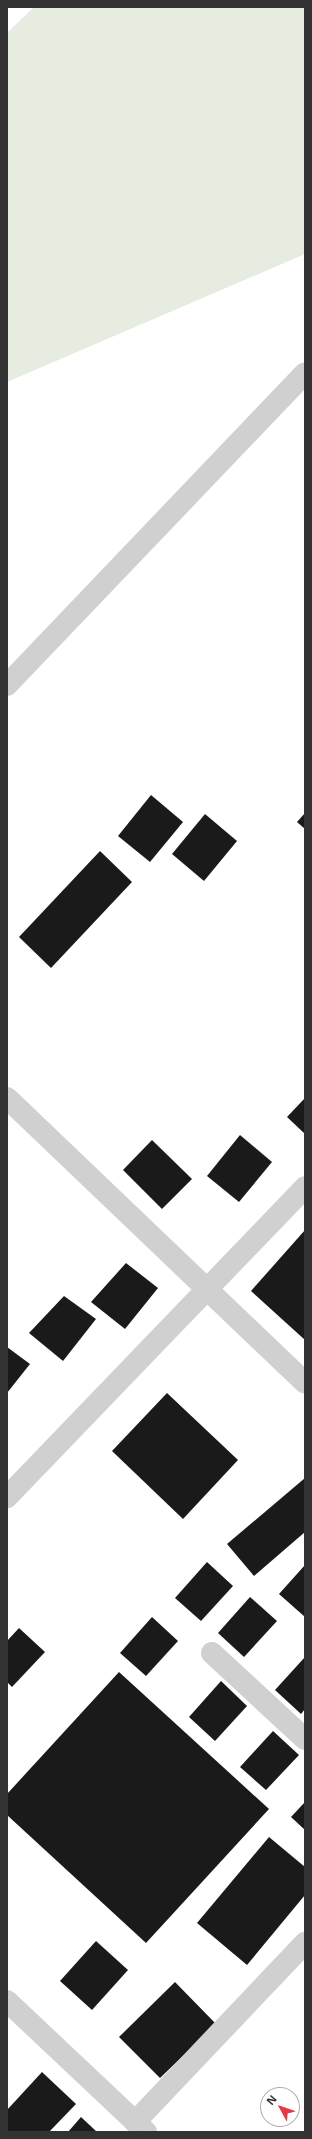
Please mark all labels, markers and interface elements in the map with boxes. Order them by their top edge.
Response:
north arrow [260,2087,300,2127]
text: N [263,2091,280,2108]

